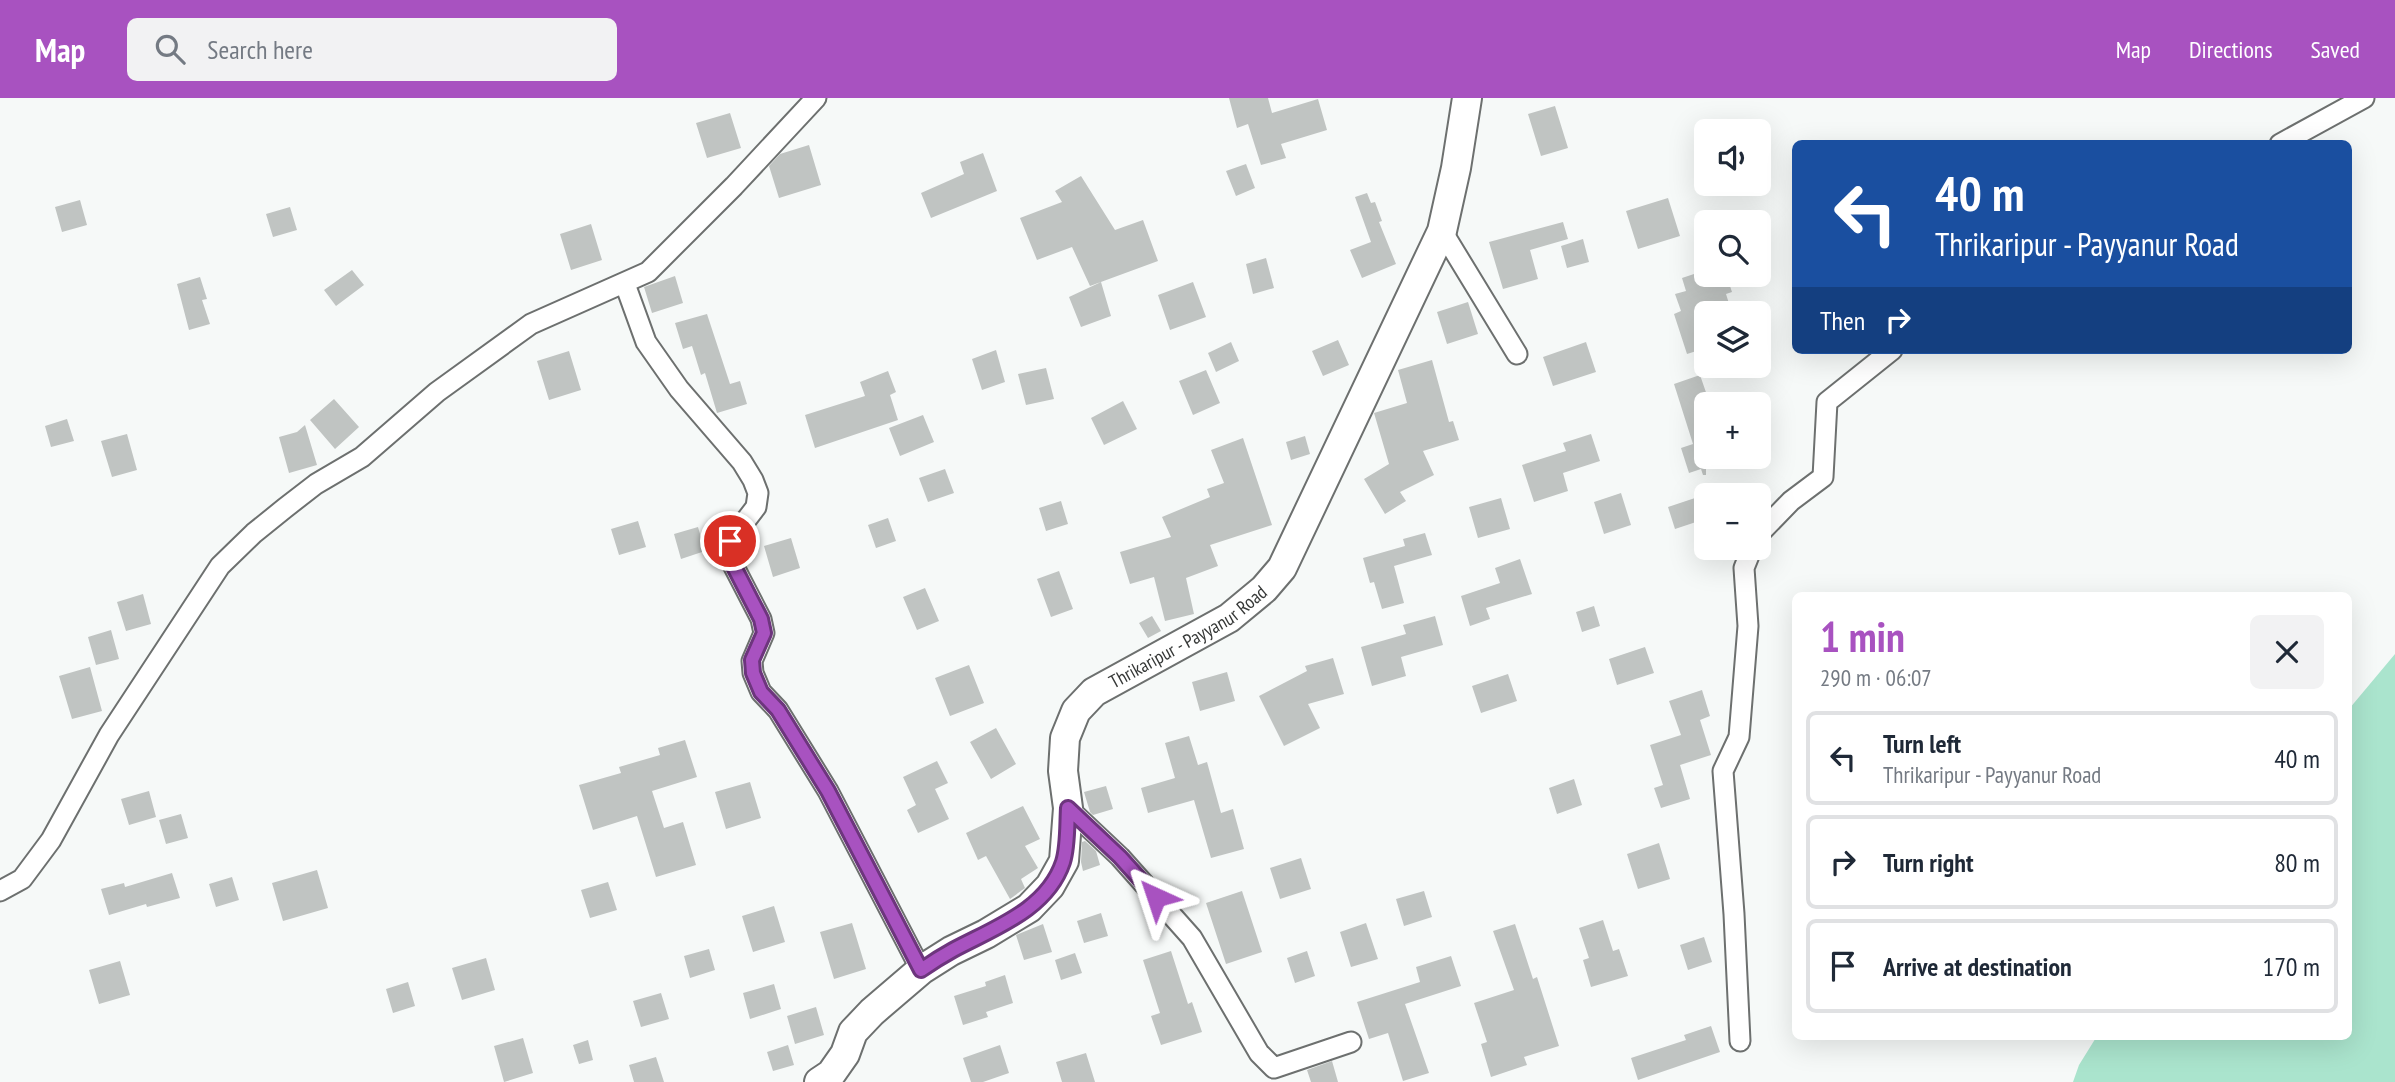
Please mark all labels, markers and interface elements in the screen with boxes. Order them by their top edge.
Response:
search box [127,18,617,81]
text: Map [35,28,85,71]
icon: search [151,30,189,68]
text: Search here [207,33,313,66]
text: Map [2116,34,2151,65]
text: Directions [2189,34,2273,65]
text: Saved [2311,34,2360,65]
map controls [1694,119,1771,560]
button: sound [1694,119,1771,196]
text: 40 m [1935,161,2024,225]
icon: left [1820,168,1911,259]
button: search [1694,210,1771,287]
text: Thrikaripur - Payyanur Road [1935,223,2239,265]
button: layers [1694,301,1771,378]
icon: right [1879,301,1917,339]
text: Then [1820,304,1865,337]
button: + [1694,392,1771,469]
button: − [1694,483,1771,560]
pin [700,511,760,571]
icon: arrive [711,522,749,560]
street label: Thrikaripur - Payyanur Road [1105,580,1272,694]
text: 1 min [1820,609,1905,664]
button: close [2250,615,2324,689]
text: 290 m · 06:07 [1820,663,1932,692]
text: Turn left [1883,727,1961,760]
icon: left [1824,739,1862,777]
text: 40 m [2274,742,2320,775]
text: Thrikaripur - Payyanur Road [1883,760,2101,789]
icon: right [1824,843,1862,881]
text: Turn right [1883,846,1974,879]
text: 80 m [2274,846,2320,879]
position arrow [1119,860,1193,934]
icon: arrive [1824,947,1862,985]
text: Arrive at destination [1883,950,2072,983]
text: 170 m [2262,950,2320,983]

